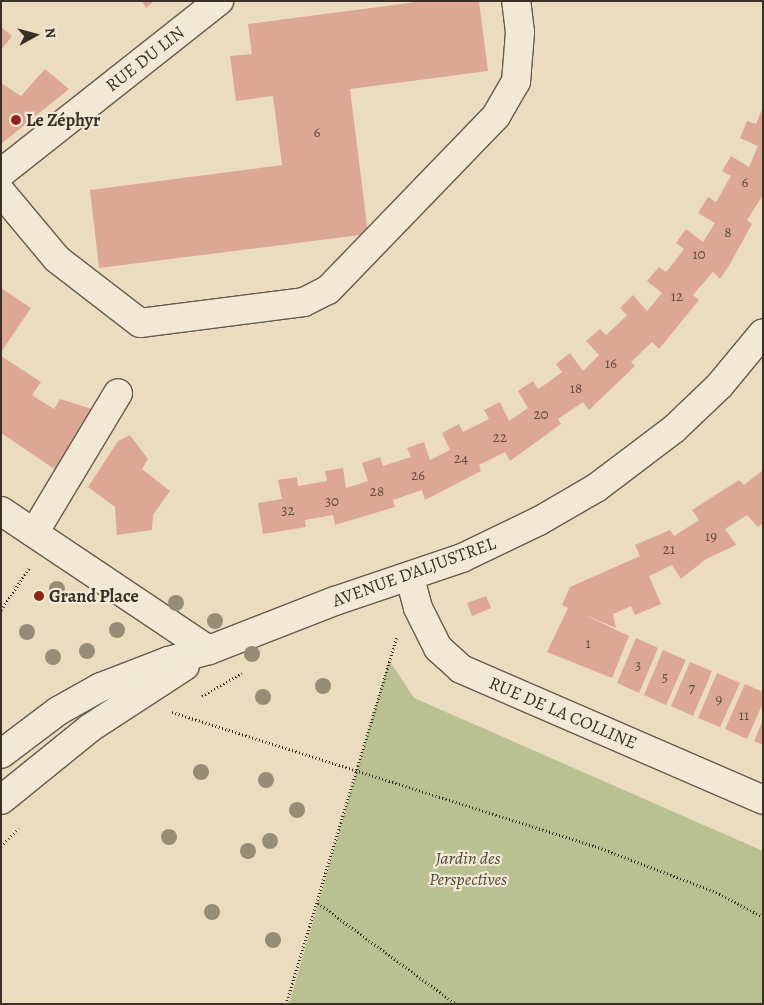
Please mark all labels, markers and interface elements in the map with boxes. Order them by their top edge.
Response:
north arrow [10,10,60,60]
street label: RUE DU LIN [101,22,189,96]
text: N [40,27,60,39]
place label: Le Zéphyr [26,109,100,131]
marker: Le Zéphyr [10,114,22,126]
house number: 6 [314,124,320,142]
house number: 6 [742,174,748,192]
house number: 8 [724,224,732,242]
house number: 10 [692,246,706,264]
house number: 12 [671,288,683,306]
house number: 16 [605,355,617,373]
house number: 18 [570,380,582,398]
house number: 20 [533,406,549,424]
house number: 22 [493,429,507,447]
house number: 24 [454,450,468,468]
house number: 26 [411,467,425,485]
house number: 28 [370,483,384,501]
house number: 30 [325,493,339,511]
house number: 32 [281,502,295,520]
house number: 19 [705,528,717,546]
street label: AVENUE D'ALJUSTREL [329,532,499,612]
house number: 21 [663,541,675,559]
place label: Grand Place [49,585,139,607]
marker: Grand Place [33,590,45,602]
house number: 1 [585,635,591,653]
house number: 3 [635,657,641,675]
house number: 5 [662,669,668,687]
street label: RUE DE LA COLLINE [486,672,640,754]
house number: 7 [689,680,695,698]
house number: 9 [716,691,722,709]
house number: 11 [739,707,749,725]
park label: Jardin des Perspectives [429,848,507,891]

